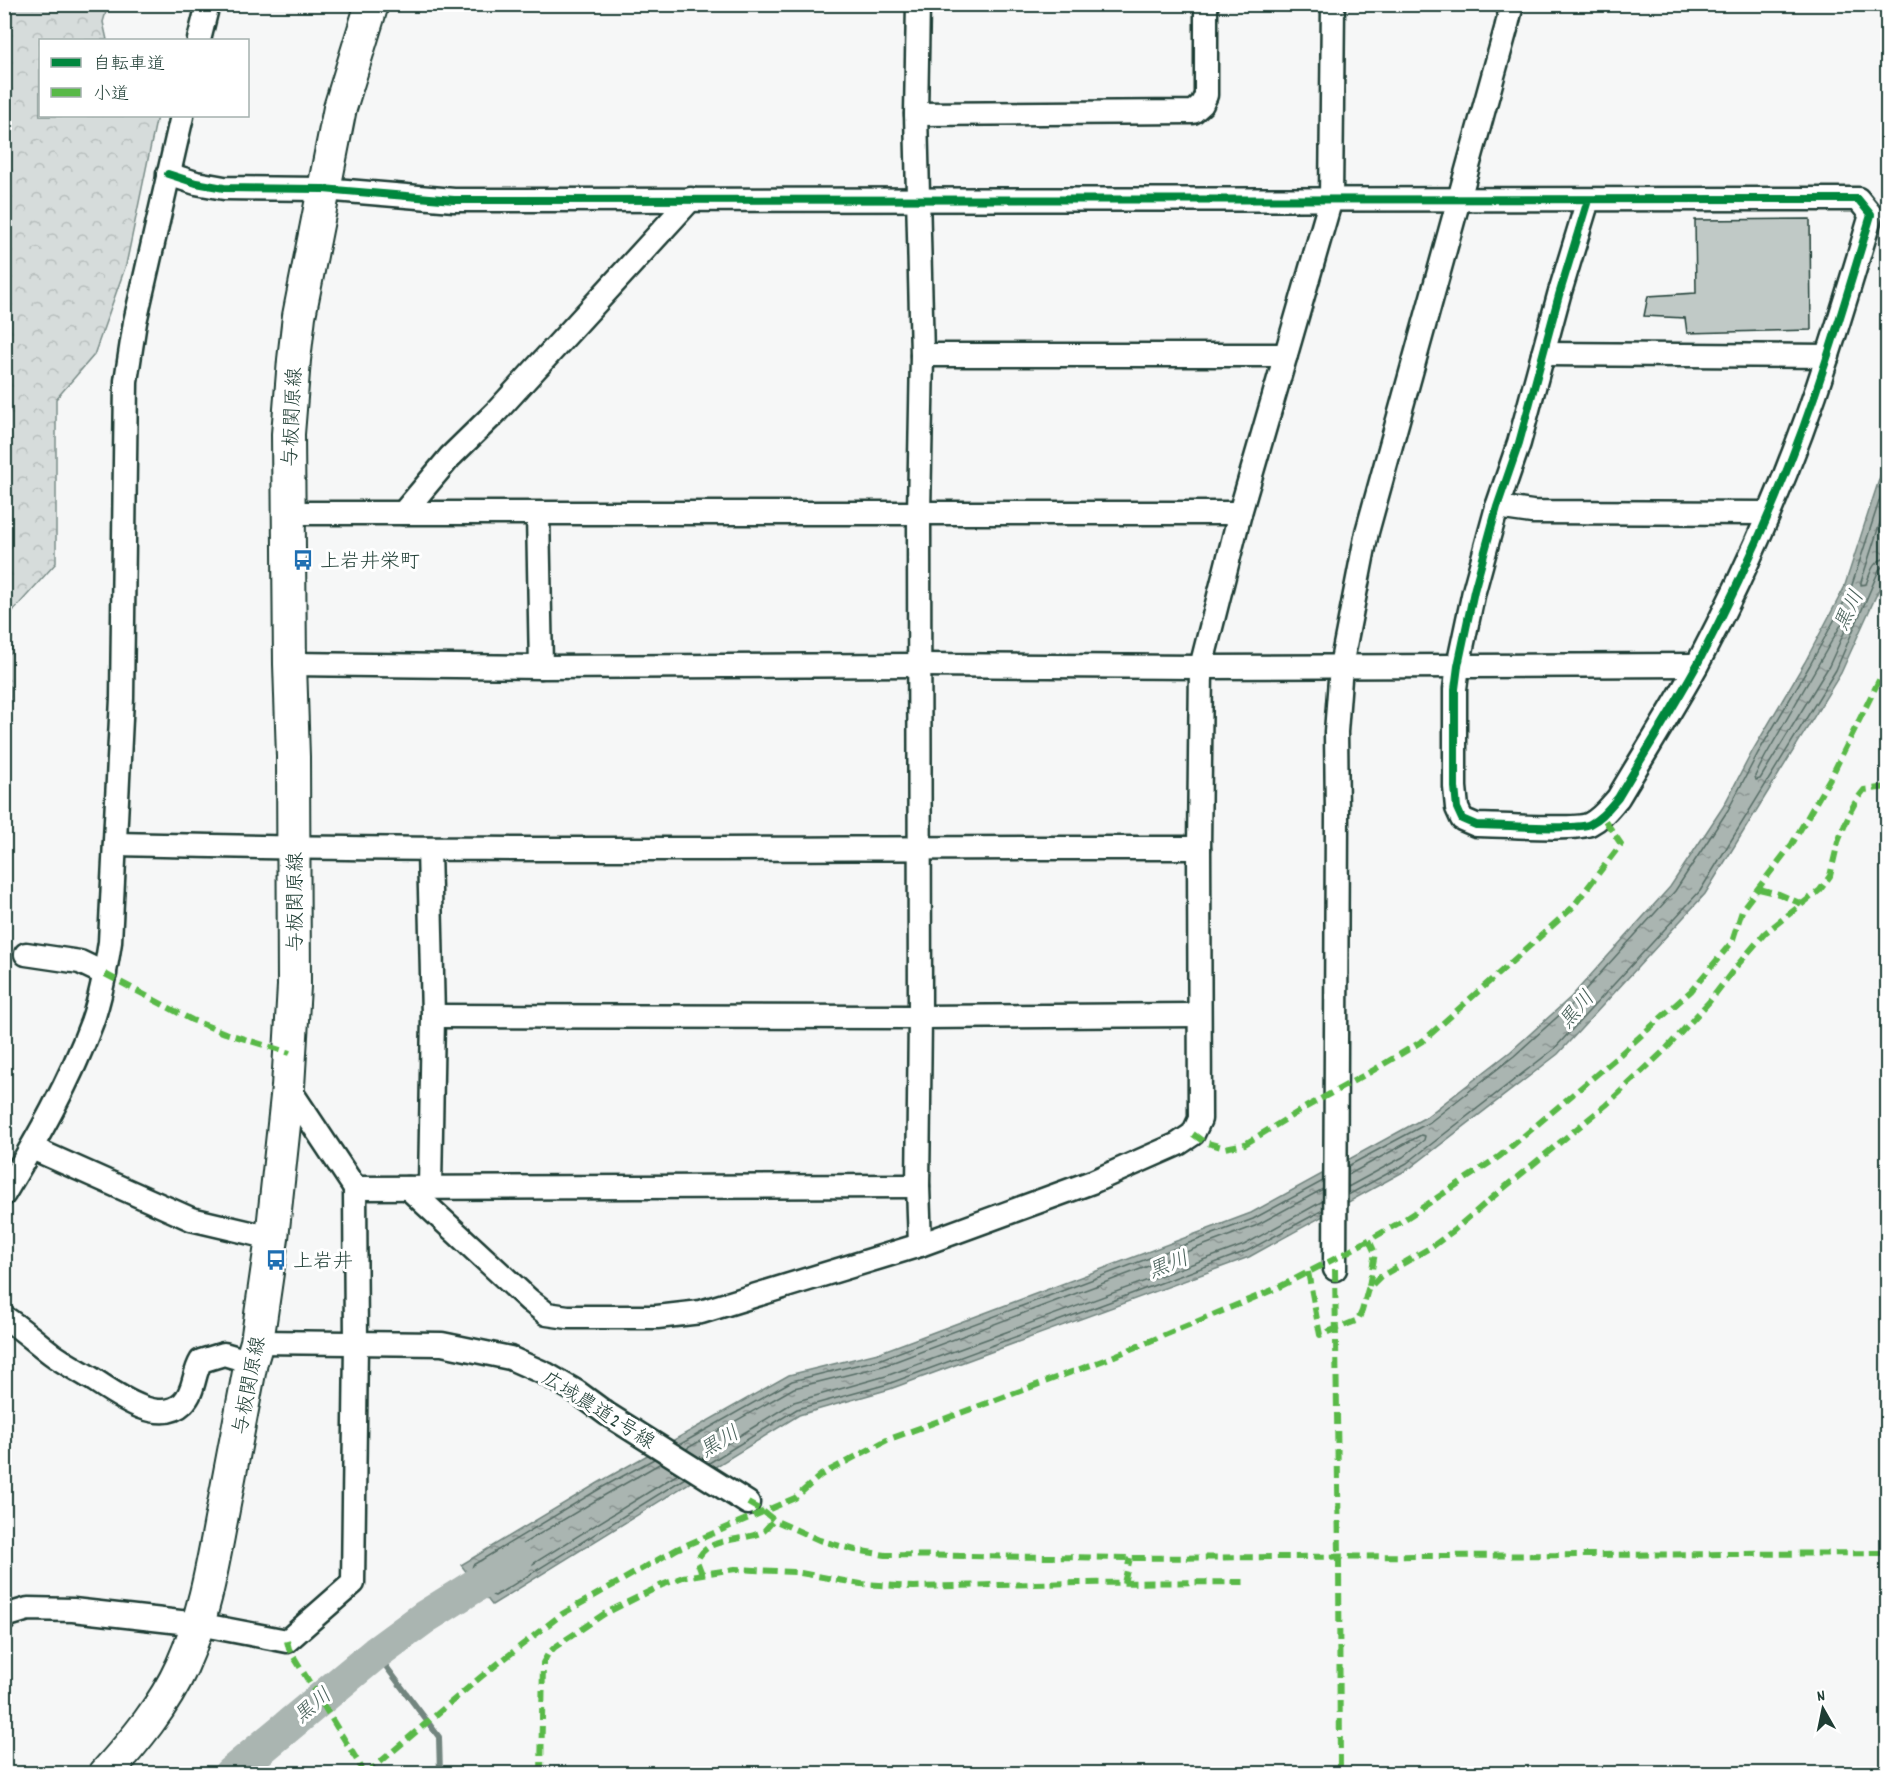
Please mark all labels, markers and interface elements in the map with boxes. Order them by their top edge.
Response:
legend [39,39,249,117]
text: 自転車道 [93,53,165,78]
text: 小道 [93,83,129,108]
street label: 与板関原線 [277,366,311,468]
bus stop icon: 上岩井栄町 [291,548,315,572]
place label: 上岩井栄町 [320,549,420,577]
water label: 黒川 [1828,586,1873,637]
street label: 与板関原線 [283,852,311,952]
water label: 黒川 [1553,985,1603,1037]
water label: 黒川 [1144,1245,1194,1288]
bus stop icon: 上岩井 [264,1248,288,1272]
place label: 上岩井 [293,1249,353,1277]
street label: 与板関原線 [228,1334,274,1437]
street label: 広域農道2号線 [535,1366,659,1458]
water label: 黒川 [695,1420,746,1467]
north arrow [1793,1679,1853,1739]
water label: 黒川 [288,1682,340,1732]
text: N [1815,1685,1827,1709]

